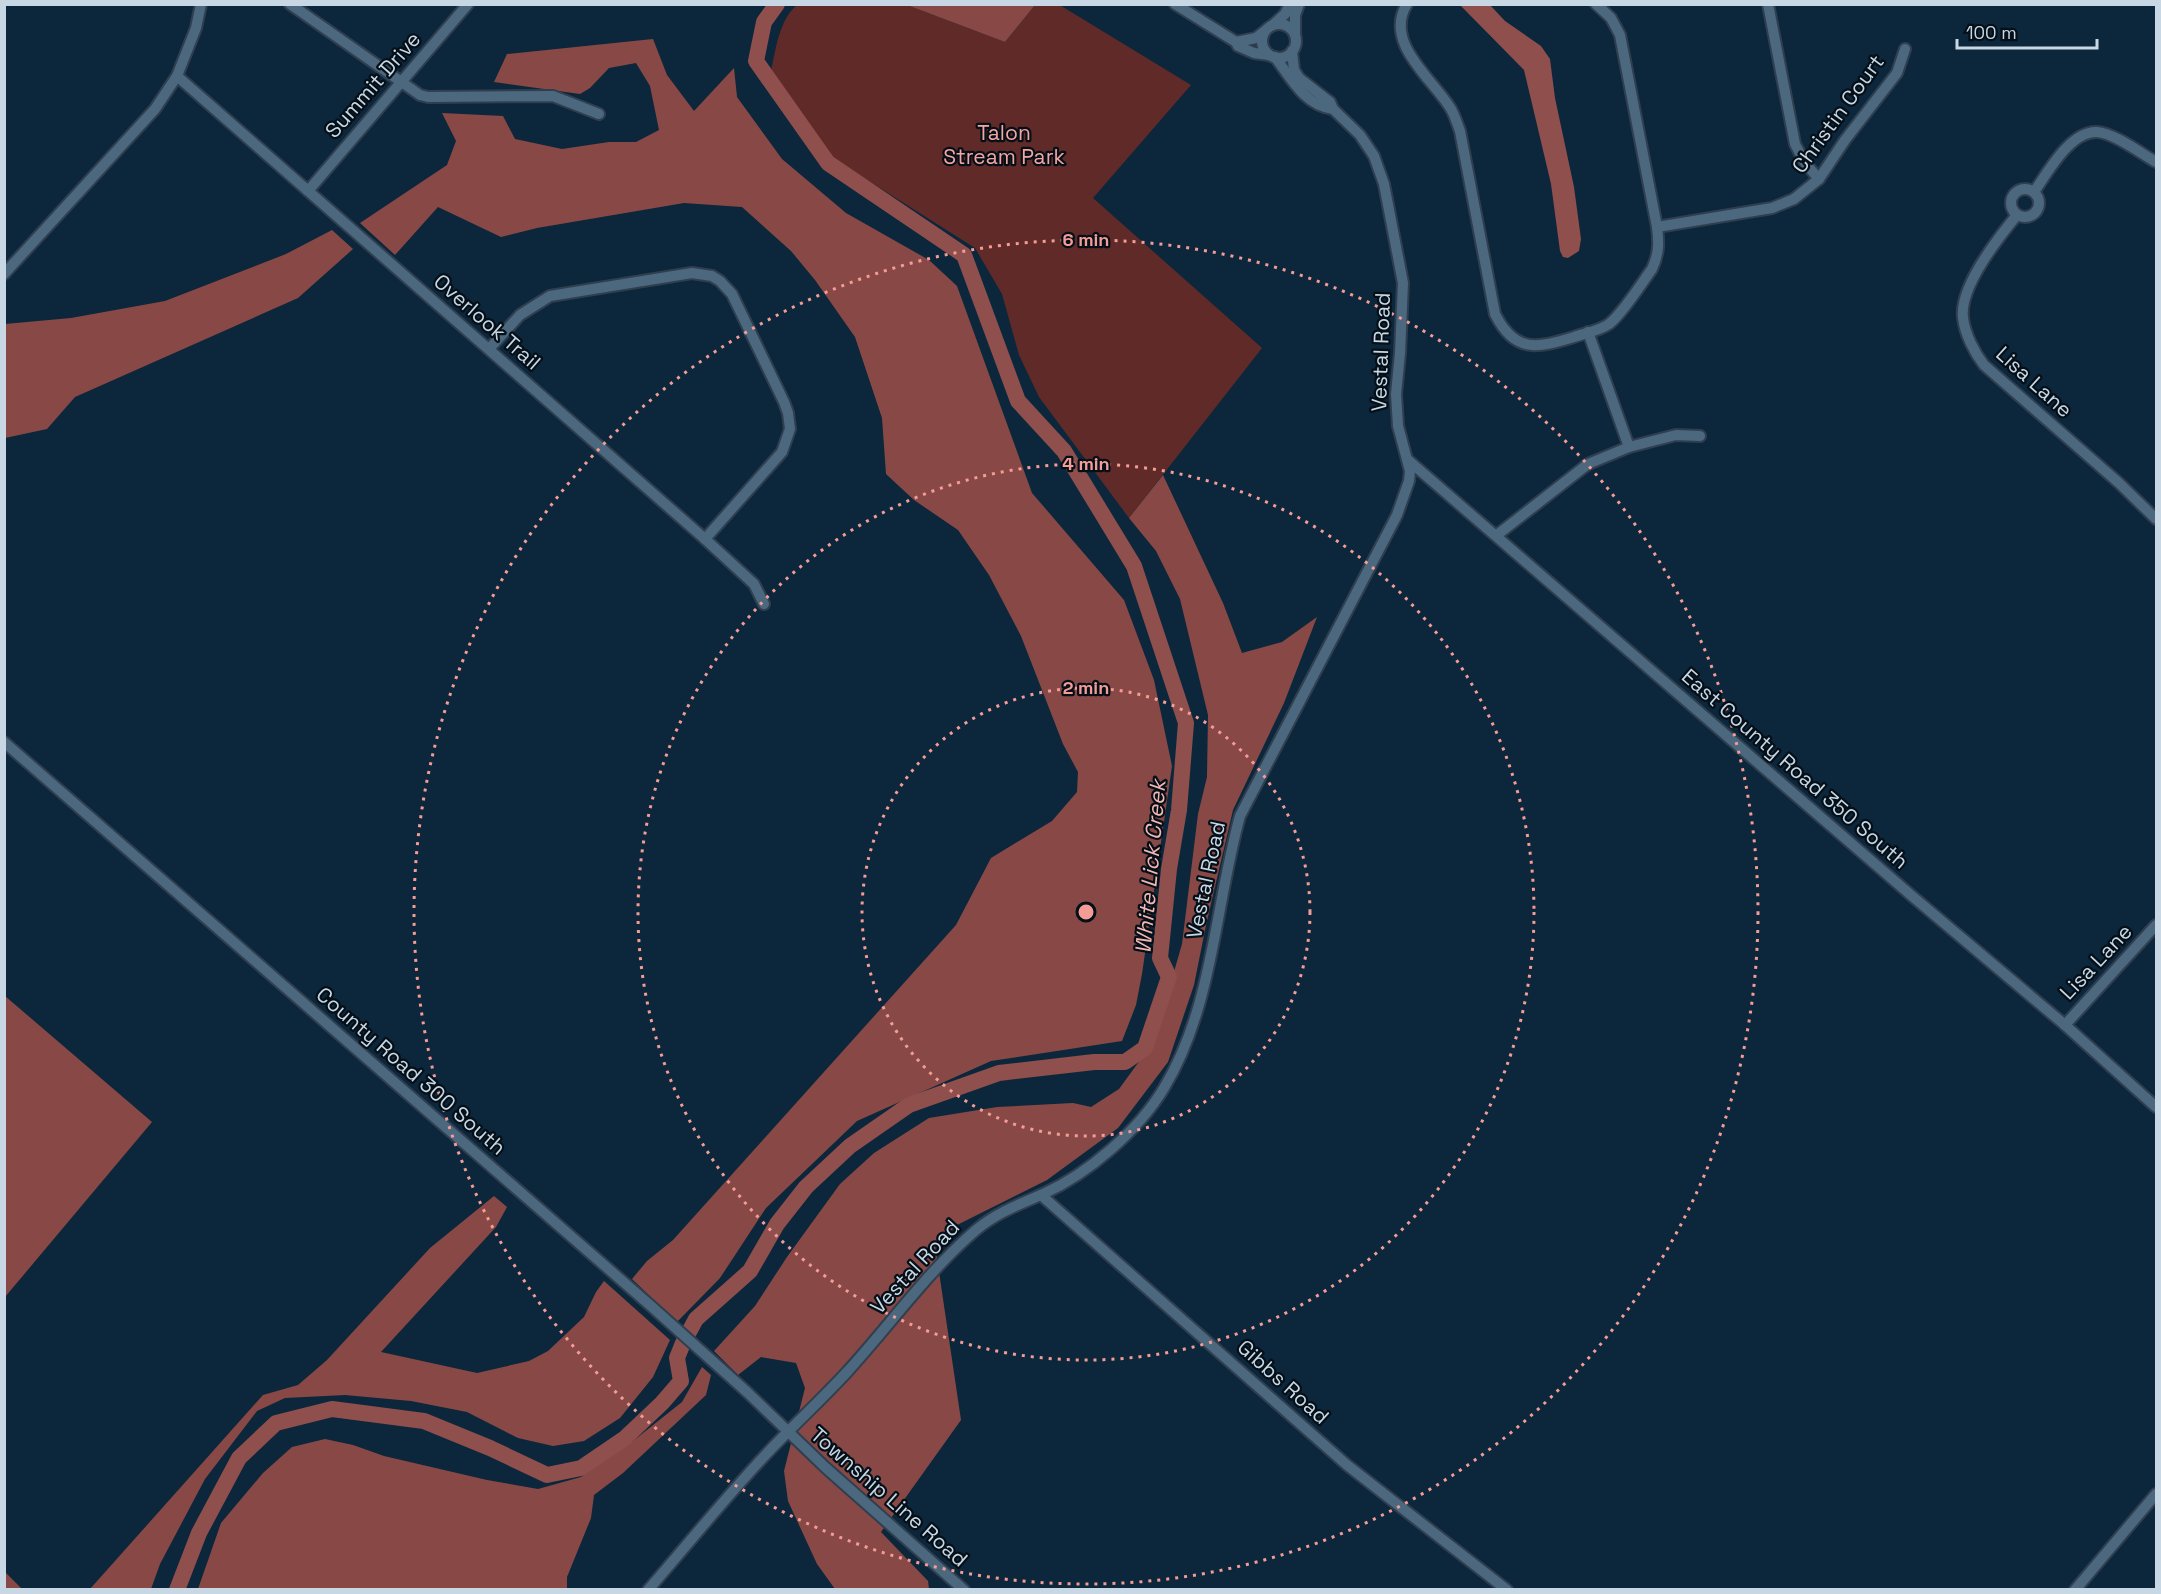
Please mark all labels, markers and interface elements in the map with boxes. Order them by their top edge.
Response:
scale bar [1957,12,2096,50]
text: 100 m [1966,21,2017,44]
street label: Summit Drive [319,26,426,143]
street label: Christin Court [1785,49,1890,178]
park label: Talon Stream Park [943,119,1065,170]
text: 6 min [1063,228,1109,251]
street label: Overlook Trail [428,268,546,376]
street label: Vestal Road [1365,292,1396,412]
street label: Lisa Lane [1990,340,2078,423]
text: 4 min [1062,452,1110,475]
street label: East County Road 350 South [1676,663,1914,875]
text: 2 min [1063,676,1109,699]
water label: White Lick Creek [1128,777,1172,955]
street label: Vestal Road [1180,819,1231,941]
centre of rings [1076,902,1096,922]
street label: Lisa Lane [2054,918,2138,1005]
street label: County Road 300 South [311,981,512,1161]
street label: Vestal Road [864,1214,965,1319]
street label: Gibbs Road [1232,1333,1335,1430]
street label: Township Line Road [805,1421,973,1572]

